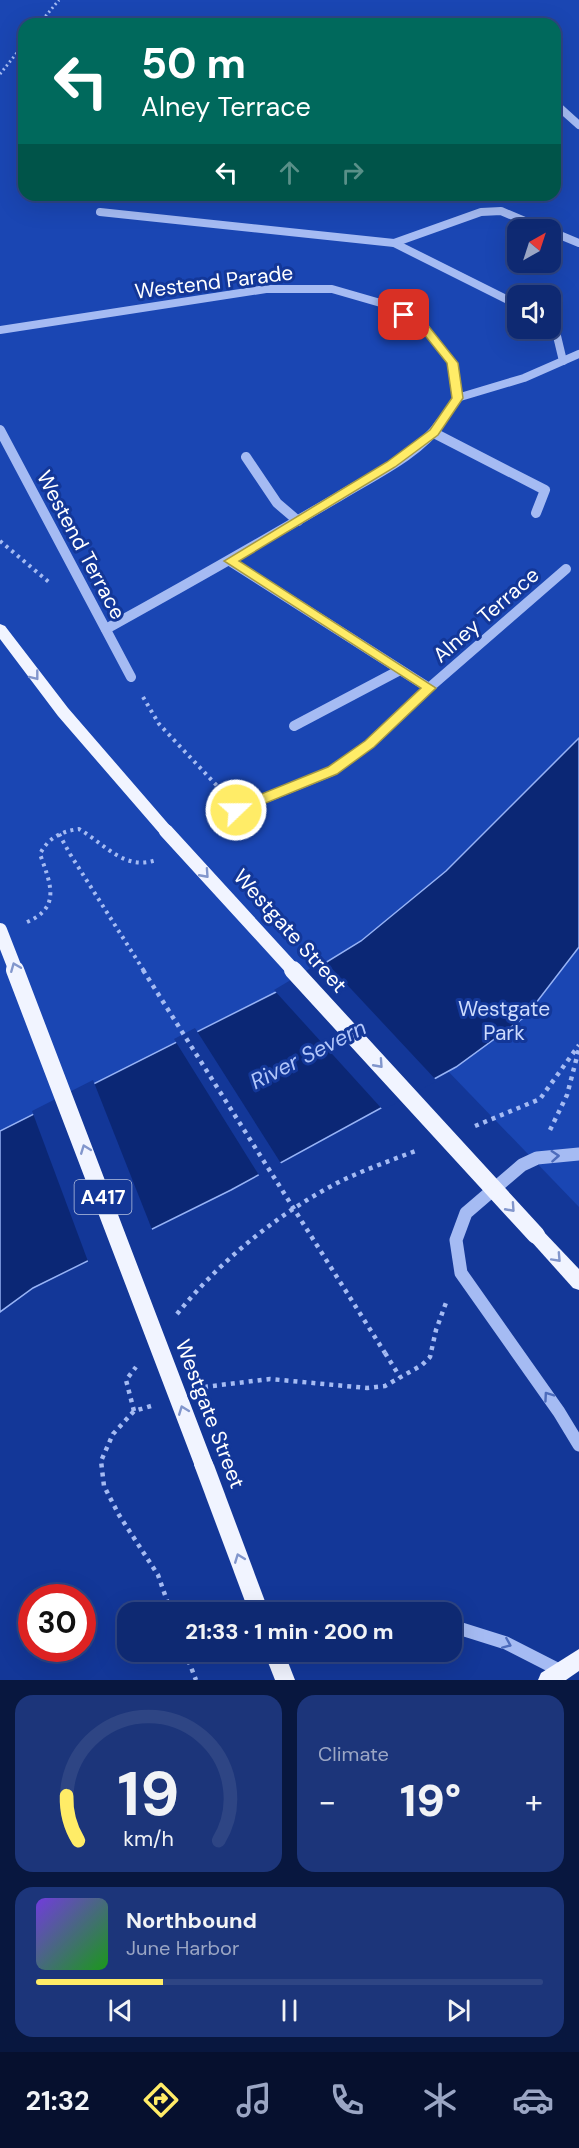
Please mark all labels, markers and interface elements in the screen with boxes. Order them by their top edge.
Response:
text: 50 m [141,36,246,91]
icon: left [42,42,120,120]
text: Alney Terrace [141,89,311,124]
icon: left [210,156,243,189]
icon: ahead [273,156,306,189]
icon: right [336,156,369,189]
north arrow [507,219,561,273]
map controls [507,219,561,339]
street label: Westend Parade [133,258,295,306]
button: sound [507,285,561,339]
pin [378,289,429,340]
icon: arrive [387,298,420,331]
street label: Westend Terrace [30,466,132,624]
street label: Alney Terrace [427,561,545,669]
one-way arrow [27,670,38,681]
position arrow [204,778,268,842]
street label: Westgate Street [227,863,353,999]
one-way arrow [198,867,209,878]
one-way arrow [10,962,22,973]
park label: Westgate Park [458,995,550,1047]
water label: River Severn [245,1013,371,1096]
one-way arrow [372,1058,383,1068]
one-way arrow [79,1144,92,1155]
one-way arrow [551,1150,560,1163]
road number: A417 [74,1180,132,1214]
one-way arrow [504,1201,515,1212]
one-way arrow [550,1252,561,1262]
street label: Westgate Street [169,1336,251,1492]
one-way arrow [544,1391,555,1402]
one-way arrow [178,1405,190,1416]
one-way arrow [233,1553,246,1564]
speed limit sign: 30 [18,1584,96,1662]
text: 21:33 · 1 min · 200 m [185,1617,394,1646]
one-way arrow [501,1637,512,1649]
text: Climate [318,1741,389,1767]
text: 19 [117,1753,180,1834]
text: 19° [400,1771,461,1830]
text: − [318,1780,336,1823]
text: + [525,1780,543,1823]
text: km/h [123,1825,174,1853]
text: Northbound [126,1906,257,1935]
text: June Harbor [126,1935,239,1961]
icon: previous [104,1994,137,2027]
icon: pause [273,1994,306,2027]
icon: next [442,1994,475,2027]
icon: directions [140,2079,182,2121]
icon: music [233,2079,275,2121]
icon: phone [326,2079,368,2121]
icon: climate [419,2079,461,2121]
icon: car [512,2079,554,2121]
text: 21:32 [25,2083,90,2118]

